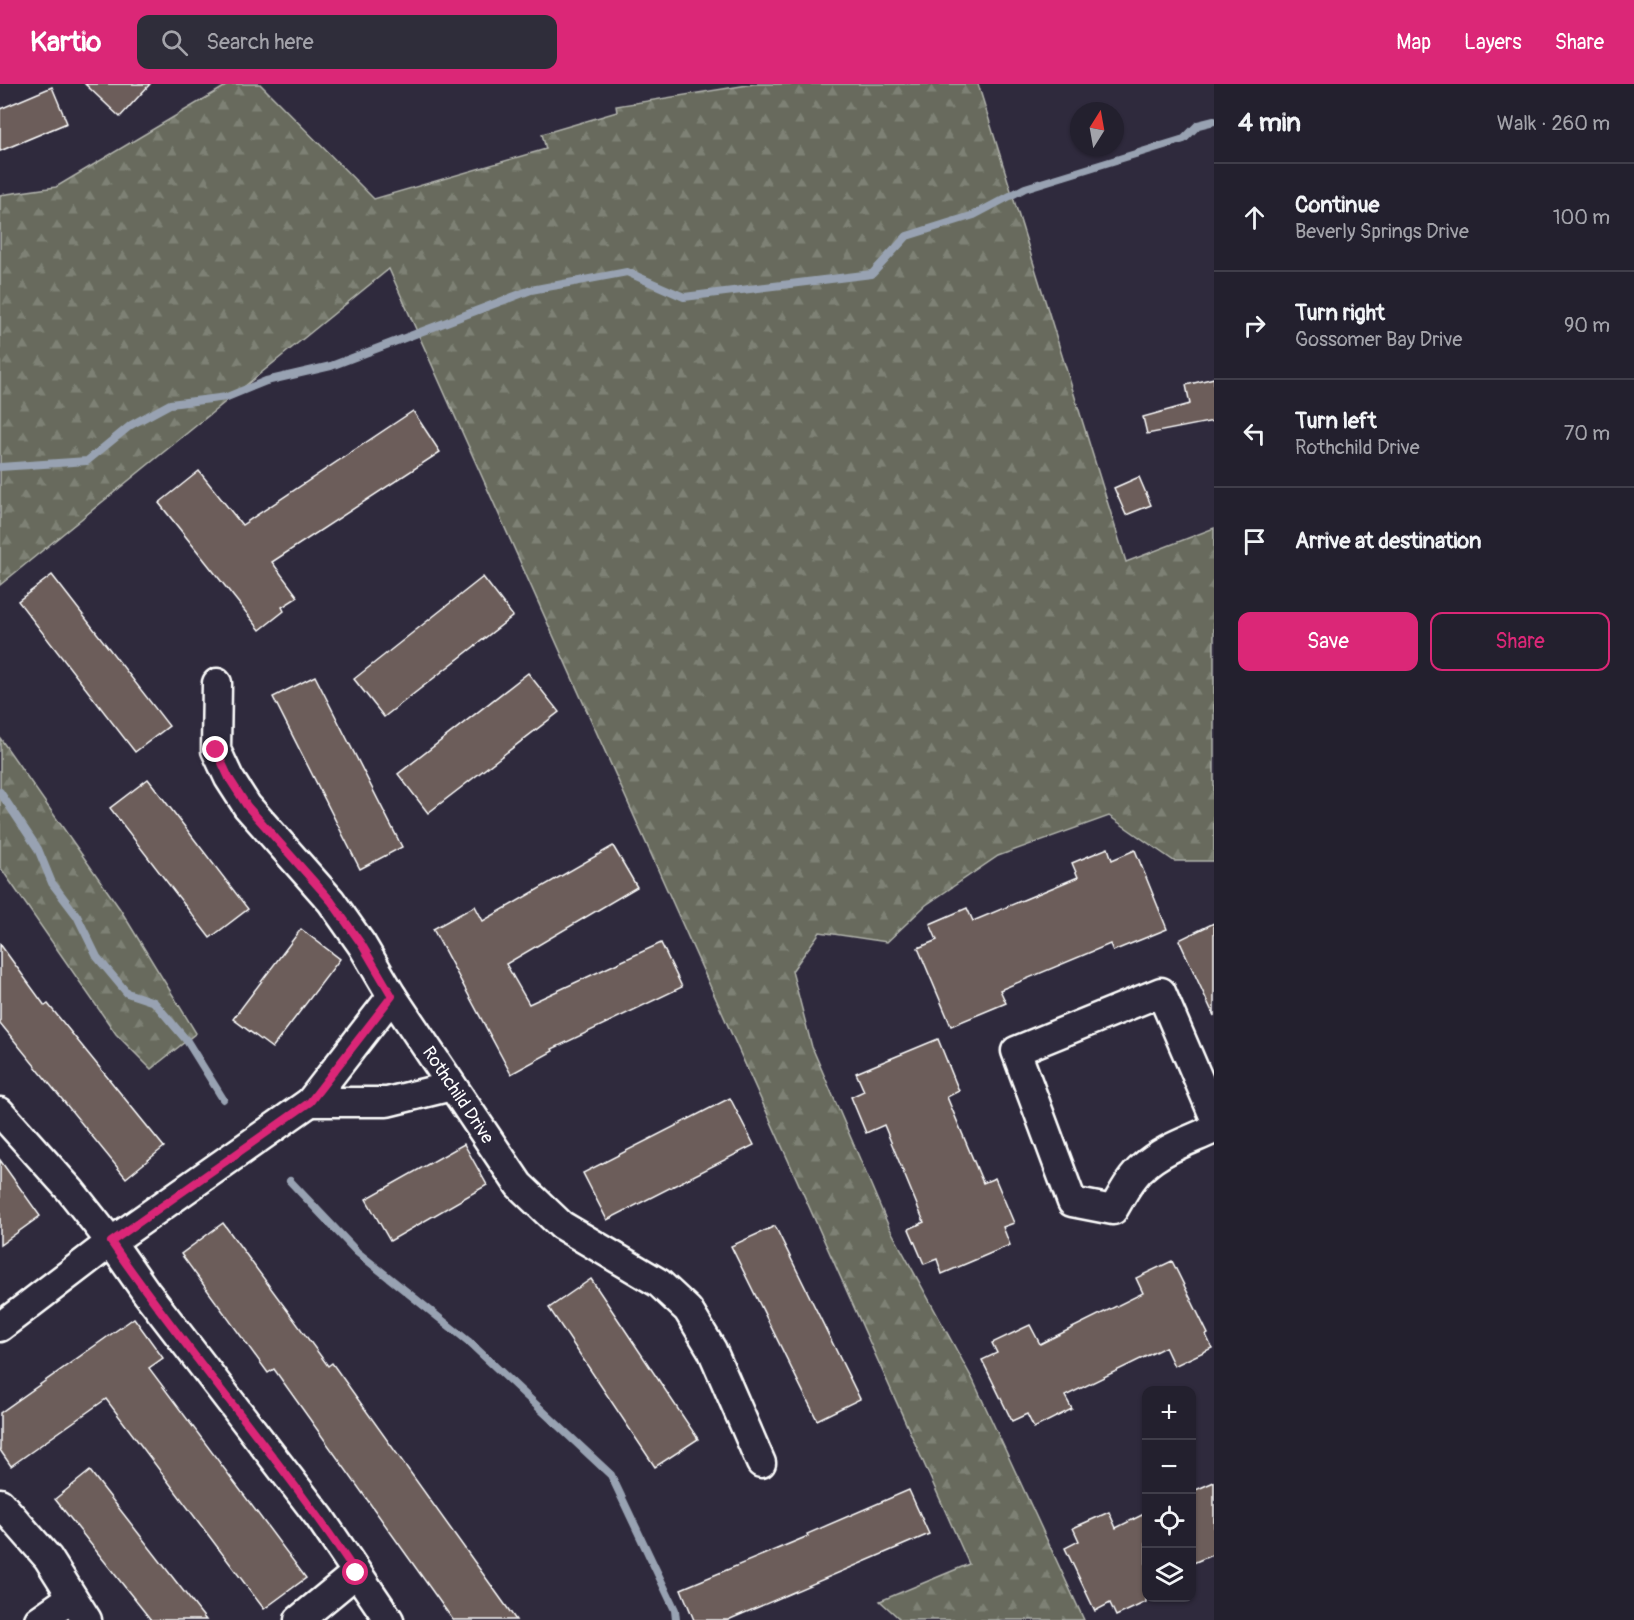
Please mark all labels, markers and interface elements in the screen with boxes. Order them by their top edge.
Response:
search box [137,15,557,69]
text: Kartio [30,25,101,60]
icon: search [158,26,191,59]
text: Search here [206,28,314,56]
text: Map [1396,29,1431,56]
text: Layers [1464,29,1522,56]
text: Share [1555,29,1604,56]
north arrow [1070,102,1124,156]
text: 4 min [1238,107,1301,139]
text: Walk · 260 m [1497,111,1610,136]
text: Continue [1295,191,1379,219]
icon: ahead [1238,201,1271,234]
text: 100 m [1553,205,1610,230]
text: Beverly Springs Drive [1295,219,1469,244]
text: Turn right [1295,299,1385,327]
icon: right [1238,309,1271,342]
text: 90 m [1564,313,1610,338]
text: Gossomer Bay Drive [1295,327,1462,352]
text: Turn left [1295,407,1377,435]
icon: left [1238,417,1271,450]
text: 70 m [1564,421,1610,446]
text: Rothchild Drive [1295,435,1420,460]
icon: arrive [1238,525,1271,558]
text: Arrive at destination [1295,527,1481,555]
button: Save [1238,612,1418,671]
button: Share [1430,612,1610,671]
route end [202,736,228,762]
street label: Rothchild Drive [418,1042,499,1148]
map controls [1142,1386,1196,1602]
button: + [1142,1386,1196,1440]
button: − [1142,1440,1196,1494]
button: locate [1142,1494,1196,1548]
button: layers [1142,1548,1196,1602]
route start [342,1559,368,1585]

